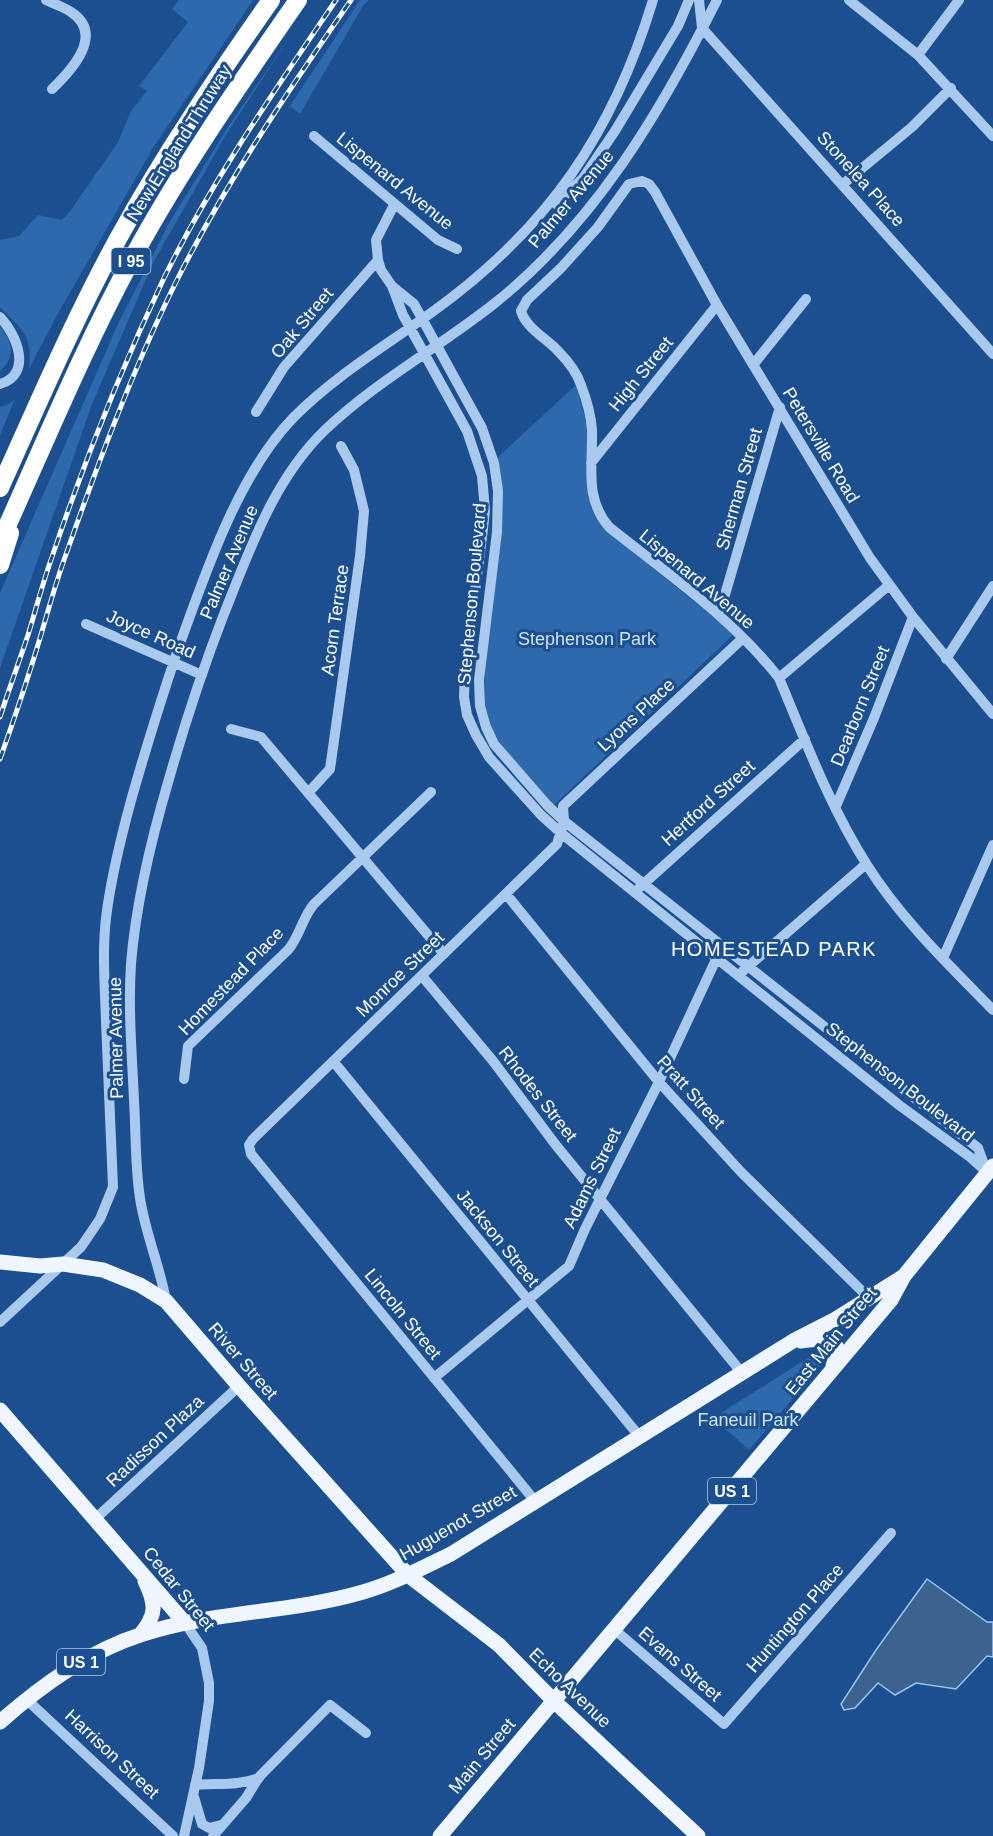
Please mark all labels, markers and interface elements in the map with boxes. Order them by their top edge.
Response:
street label: New England Thruway [123,61,235,225]
street label: Stonelea Place [813,127,909,231]
street label: Lispenard Avenue [333,128,457,234]
street label: Palmer Avenue [524,146,618,252]
road number: I 95 [112,248,150,274]
street label: Oak Street [267,284,337,362]
street label: High Street [605,333,677,415]
street label: Petersville Road [779,384,863,506]
street label: Sherman Street [712,426,766,552]
street label: Palmer Avenue [196,502,262,622]
street label: Stephenson Boulevard [454,502,490,686]
street label: Lispenard Avenue [635,525,759,633]
street label: Acorn Terrace [317,563,353,677]
street label: Joyce Road [104,606,198,662]
park label: Stephenson Park [518,629,657,649]
street label: Dearborn Street [827,643,893,769]
street label: Lyons Place [594,674,678,756]
street label: Hertford Street [657,756,759,850]
street label: Homestead Place [174,923,288,1039]
street label: Monroe Street [352,927,448,1021]
district label: HOMESTEAD PARK [671,938,877,960]
street label: Palmer Avenue [105,977,127,1099]
street label: Stephenson Boulevard [822,1018,978,1146]
street label: Rhodes Street [495,1043,581,1145]
street label: Pratt Street [653,1051,729,1133]
street label: Adams Street [559,1125,625,1231]
street label: Jackson Street [453,1185,543,1291]
street label: Lincoln Street [361,1265,445,1363]
street label: East Main Street [781,1283,881,1399]
street label: River Street [204,1319,282,1403]
street label: Radisson Plaza [102,1390,208,1491]
park label: Faneuil Park [697,1410,800,1430]
road number: US 1 [708,1478,756,1504]
street label: Huguenot Street [396,1482,520,1564]
street label: Cedar Street [139,1543,219,1635]
street label: Huntington Place [742,1560,848,1676]
street label: Evans Street [635,1623,725,1705]
street label: Echo Avenue [525,1644,615,1732]
road number: US 1 [57,1649,105,1675]
street label: Harrison Street [61,1705,163,1803]
street label: Main Street [445,1714,519,1798]

